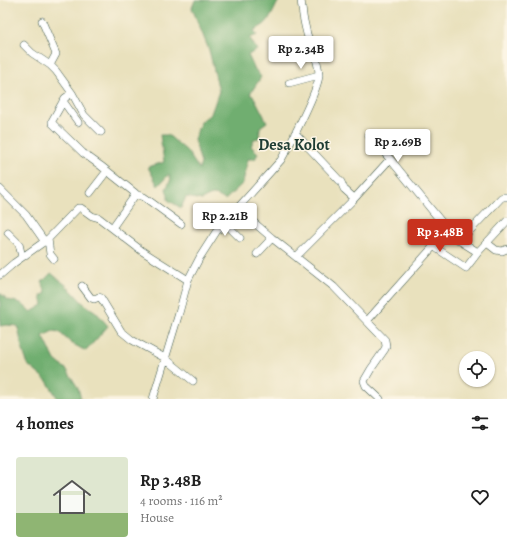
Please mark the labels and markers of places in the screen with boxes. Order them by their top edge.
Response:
pin: Rp 2.34B [260,36,342,70]
pin: Rp 2.69B [357,129,439,163]
pin: Rp 2.21B [184,203,266,237]
pin: Rp 3.48B [399,219,481,253]

